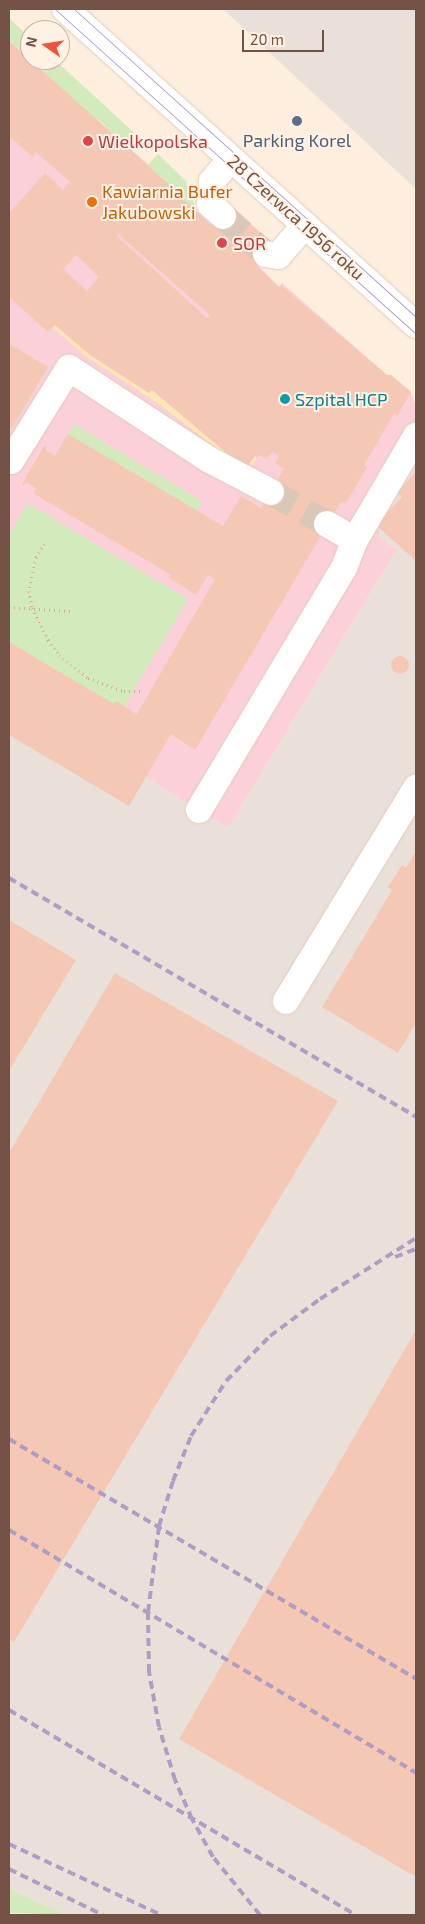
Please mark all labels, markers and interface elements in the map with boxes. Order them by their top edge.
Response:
north arrow [20,20,70,70]
scale bar [245,20,328,52]
text: 20 m [250,30,284,48]
text: N [21,35,40,49]
marker: Parking Korel [291,115,303,127]
place label: Parking Korel [243,129,351,151]
place label: Wielkopolska [98,130,208,152]
marker: Wielkopolska [82,135,94,147]
street label: 28 Czerwca 1956 roku [223,150,369,284]
place label: Kawiarnia Bufer Jakubowski [102,181,233,223]
marker: Kawiarnia Bufer Jakubowski [86,196,98,208]
place label: SOR [233,232,266,254]
marker: SOR [215,236,229,250]
place label: Szpital HCP [295,388,388,410]
marker: Szpital HCP [279,393,291,405]

